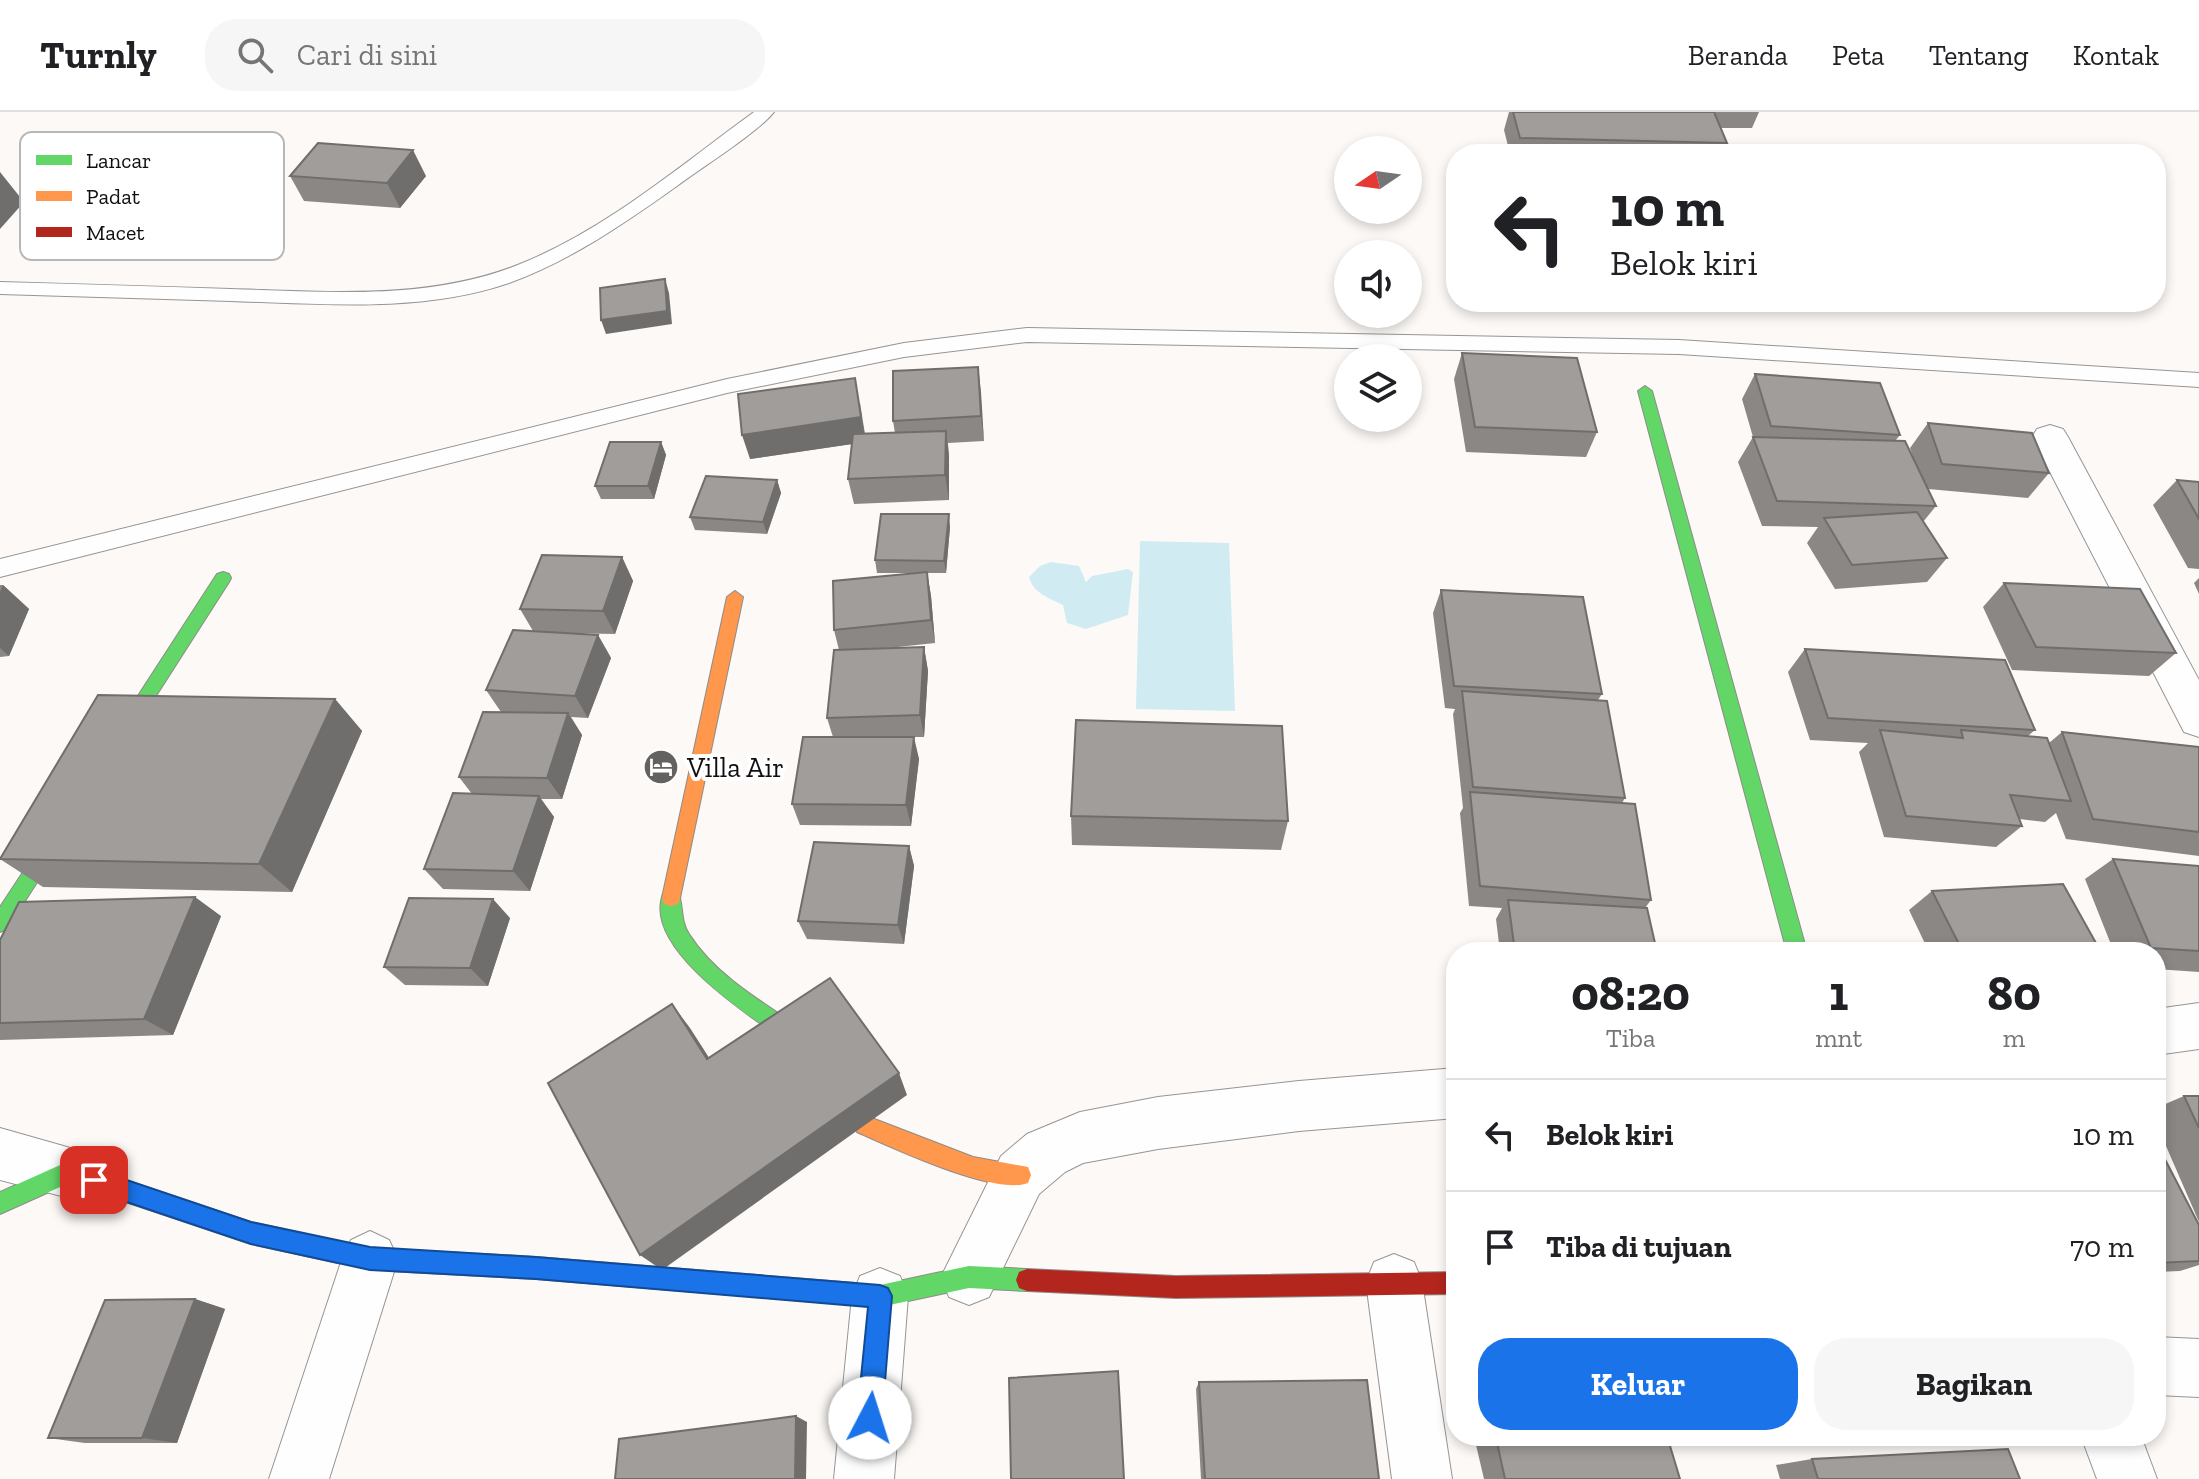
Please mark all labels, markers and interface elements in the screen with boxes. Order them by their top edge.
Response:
search box [205,19,765,91]
text: Turnly [40,32,157,78]
icon: search [233,33,277,77]
text: Cari di sini [297,37,437,73]
text: Beranda [1688,39,1788,72]
text: Peta [1832,39,1885,72]
text: Tentang [1929,39,2029,72]
text: Kontak [2073,39,2159,72]
legend [20,132,284,260]
north arrow [1334,136,1422,224]
map controls [1334,136,1422,432]
text: Lancar [86,147,151,174]
text: 10 m [1610,173,1724,240]
icon: left [1478,176,1582,280]
text: Padat [86,183,141,210]
text: Macet [86,219,145,246]
button: sound [1334,240,1422,328]
text: Belok kiri [1610,241,1758,284]
button: layers [1334,344,1422,432]
hotel icon: Villa Air [642,748,680,786]
place label: Villa Air [686,751,784,784]
text: 08:20 [1571,965,1690,1022]
text: 1 [1829,965,1848,1022]
text: 80 [1987,965,2041,1022]
text: Tiba [1606,1022,1656,1054]
text: mnt [1815,1022,1862,1054]
text: m [2003,1022,2025,1054]
icon: left [1478,1113,1522,1157]
text: Belok kiri [1546,1117,1673,1153]
text: 10 m [2072,1117,2134,1153]
pin [60,1146,128,1214]
icon: arrive [72,1158,116,1202]
icon: arrive [1478,1225,1522,1269]
text: Tiba di tujuan [1546,1229,1731,1265]
text: 70 m [2070,1229,2134,1265]
button: Keluar [1478,1338,1798,1430]
button: Bagikan [1814,1338,2134,1430]
position arrow [828,1376,912,1460]

